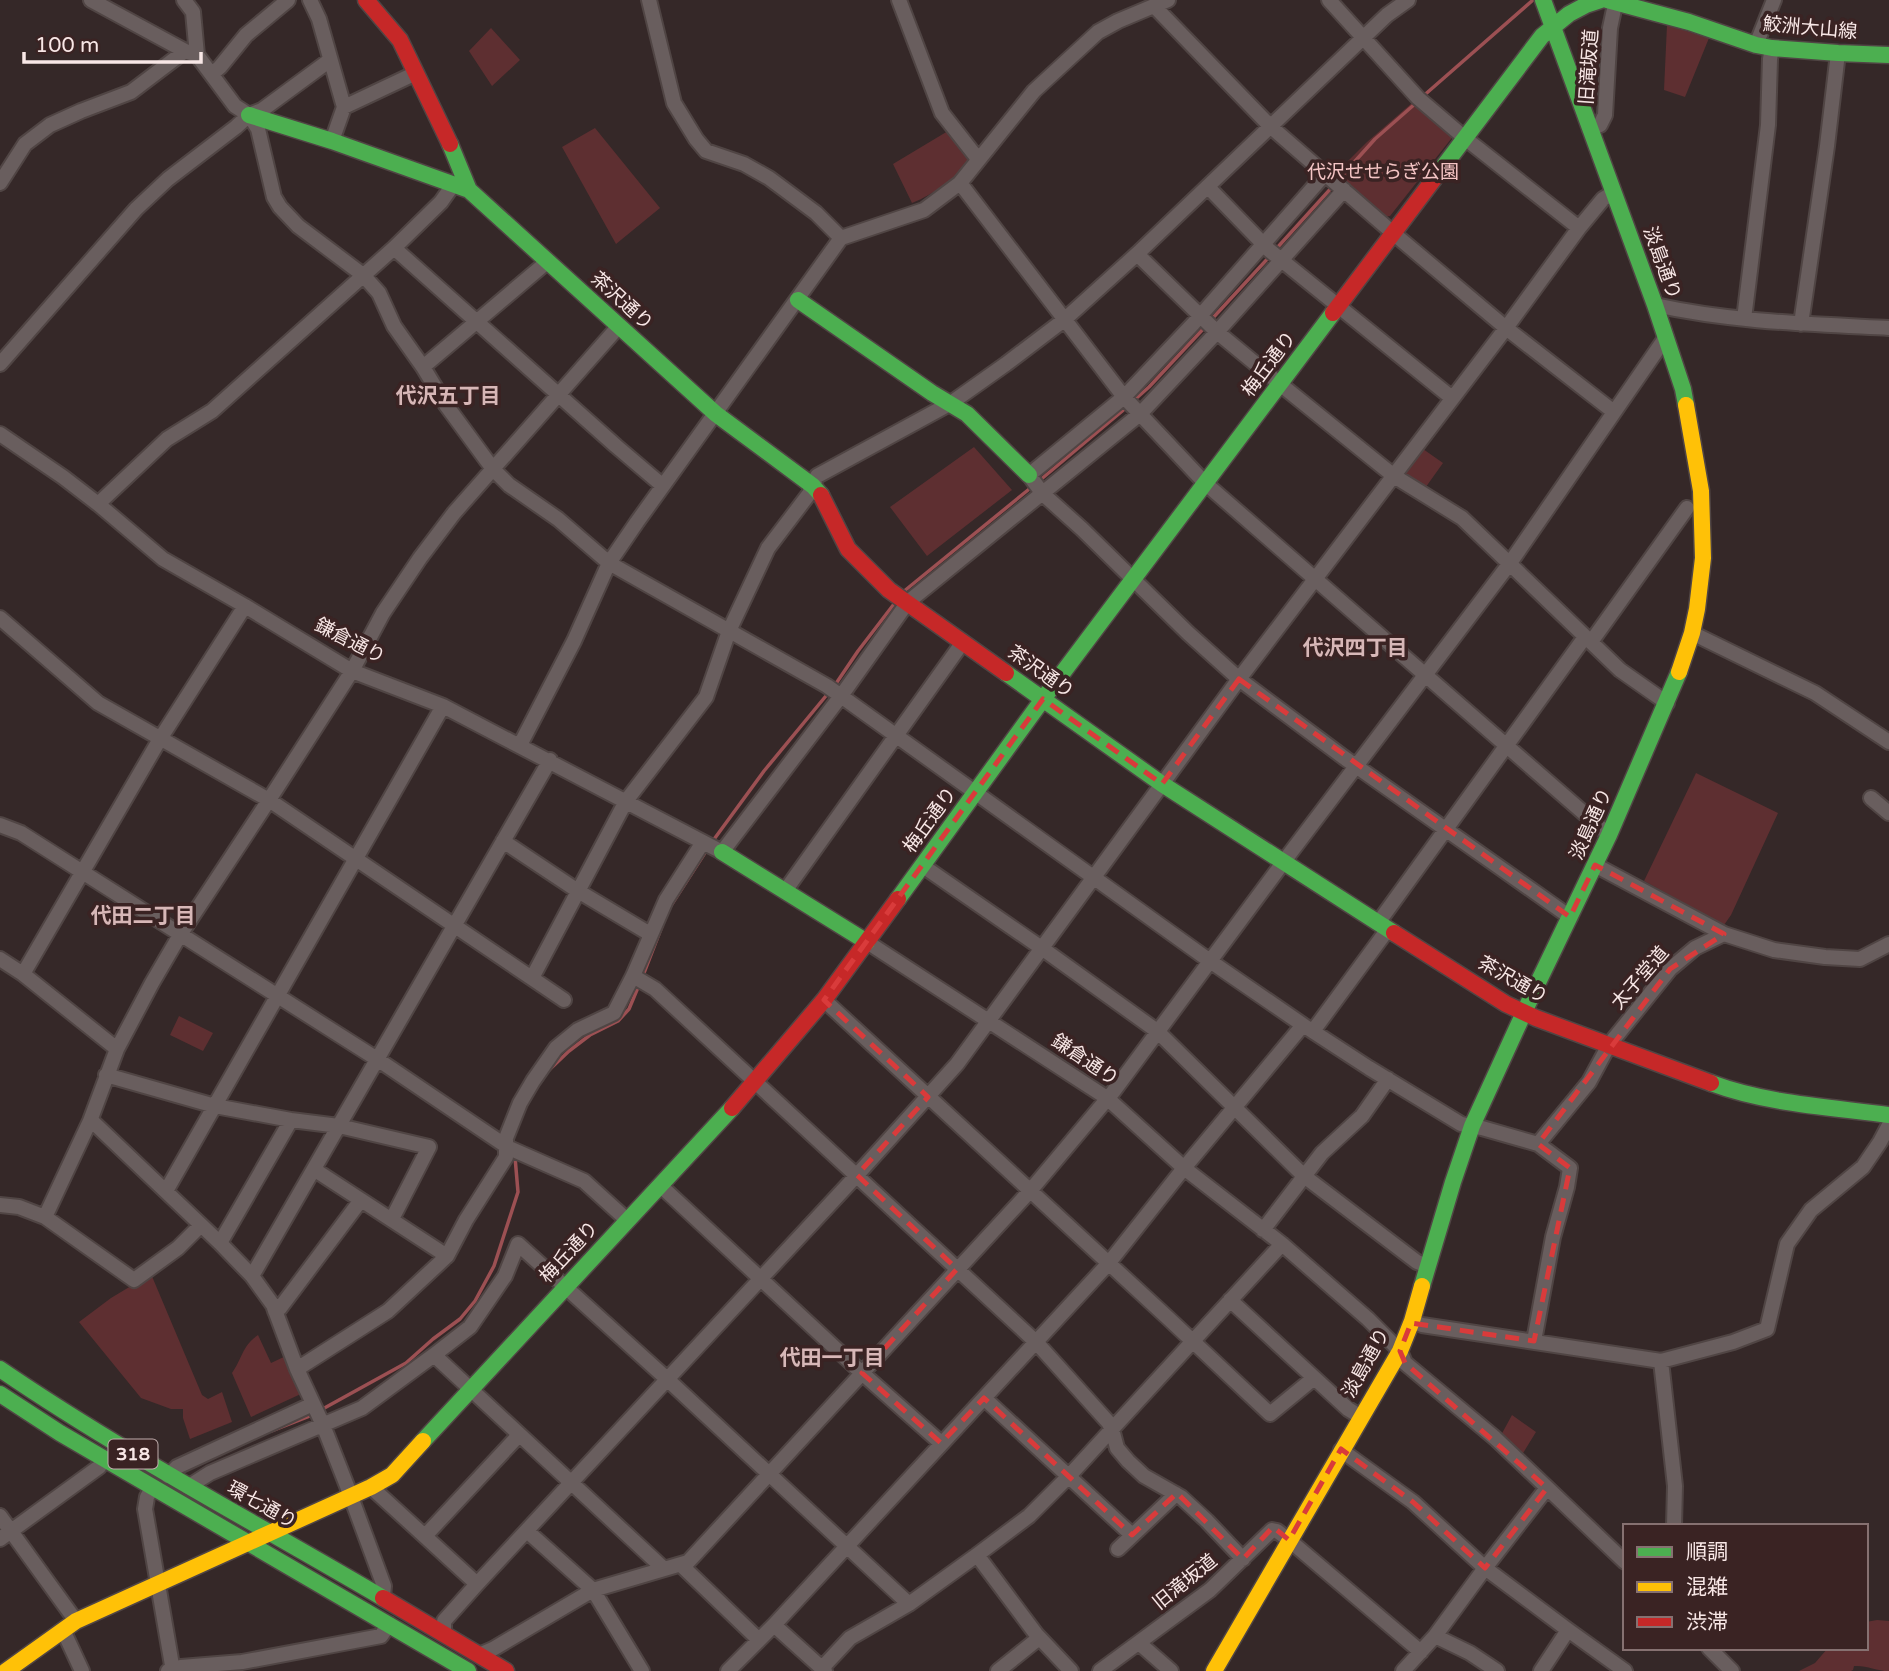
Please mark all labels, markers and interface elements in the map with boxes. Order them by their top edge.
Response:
street label: 鮫洲大山線 [1762,13,1858,43]
scale bar [24,21,201,65]
street label: 旧滝坂道 [1575,28,1603,106]
text: 100 m [35,33,99,58]
park label: 代沢せせらぎ公園 [1307,161,1459,183]
street label: 淡島通り [1639,224,1685,302]
street label: 茶沢通り [586,267,658,335]
street label: 梅丘通り [1237,327,1301,401]
district label: 代沢五丁目 [396,384,501,409]
street label: 鎌倉通り [311,614,389,668]
district label: 代沢四丁目 [1303,636,1408,661]
street label: 茶沢通り [1004,641,1078,703]
street label: 梅丘通り [899,783,961,857]
street label: 淡島通り [1565,785,1617,863]
district label: 代田二丁目 [91,904,196,929]
street label: 太子堂道 [1607,942,1673,1014]
street label: 茶沢通り [1474,952,1552,1008]
street label: 鎌倉通り [1047,1030,1123,1090]
street label: 梅丘通り [535,1217,603,1287]
street label: 淡島通り [1338,1324,1394,1402]
district label: 代田一丁目 [780,1346,885,1371]
road number: 318 [108,1440,158,1469]
street label: 環七通り [223,1477,301,1533]
legend [1623,1524,1868,1650]
text: 順調 [1686,1540,1728,1565]
street label: 旧滝坂道 [1149,1550,1221,1614]
text: 混雑 [1686,1575,1728,1600]
text: 渋滞 [1686,1610,1728,1635]

